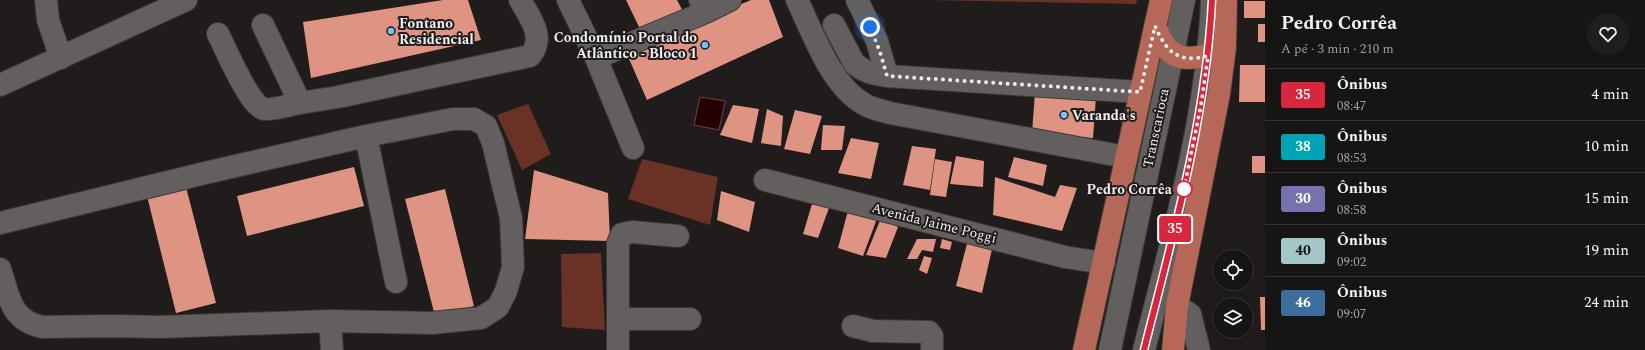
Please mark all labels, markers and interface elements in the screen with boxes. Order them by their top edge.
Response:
text: Pedro Corrêa [1281,9,1397,38]
place label: Fontano Residencial [399,13,474,50]
button: heart [1587,13,1629,55]
your location [860,17,880,37]
marker: Fontano Residencial [386,26,396,36]
place label: Condomínio Portal do Atlântico - Bloco 1 [554,27,697,64]
text: A pé · 3 min · 210 m [1281,39,1394,59]
marker: Condomínio Portal do Atlântico - Bloco 1 [700,40,710,50]
text: Ônibus [1337,73,1387,96]
text: 4 min [1591,83,1629,106]
text: 35 [1295,84,1311,105]
street label: Transcarioca [1137,86,1175,170]
text: 08:47 [1337,96,1366,116]
place label: Varanda's [1072,105,1136,126]
marker: Varanda's [1059,110,1069,120]
text: Ônibus [1337,125,1387,148]
text: 10 min [1584,135,1629,158]
text: 38 [1295,136,1311,157]
text: 08:53 [1337,148,1366,168]
text: Ônibus [1337,177,1387,200]
place label: Pedro Corrêa [1087,179,1173,200]
marker: Pedro Corrêa [1175,180,1193,198]
text: 15 min [1584,187,1629,210]
text: 30 [1295,188,1311,209]
street label: Avenida Jaime Poggi [869,197,999,249]
text: 08:58 [1337,200,1366,220]
line badge: 35 [1157,216,1193,242]
text: 35 [1167,218,1183,239]
text: Ônibus [1337,229,1387,252]
text: 19 min [1584,239,1629,262]
text: 40 [1295,240,1311,261]
map controls [1213,250,1253,338]
button: locate [1213,250,1253,290]
text: 09:02 [1337,252,1366,272]
text: Ônibus [1337,281,1387,304]
text: 24 min [1584,291,1629,314]
text: 46 [1295,292,1311,313]
button: layers [1213,298,1253,338]
text: 09:07 [1337,304,1366,324]

